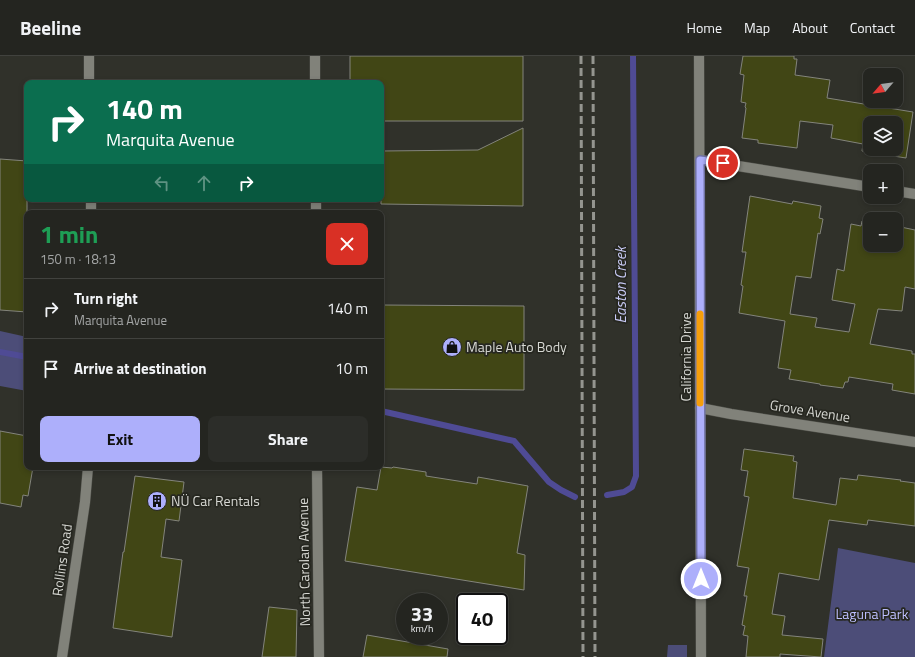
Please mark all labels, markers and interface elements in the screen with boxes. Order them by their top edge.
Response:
text: Beeline [20,13,81,42]
text: Home [687,17,722,38]
text: Map [744,17,770,38]
text: About [792,17,828,38]
text: Contact [850,17,895,38]
north arrow [863,68,903,108]
map controls [863,68,903,252]
text: 140 m [106,87,183,130]
icon: right [40,96,92,148]
button: layers [863,116,903,156]
text: Marquita Avenue [106,126,235,153]
pin [706,146,740,180]
icon: arrive [712,152,734,174]
button: + [863,164,903,204]
icon: left [151,172,173,194]
icon: ahead [193,172,215,194]
icon: right [235,172,257,194]
button: − [863,212,903,252]
text: 1 min [40,216,98,252]
button: close [326,223,368,265]
water label: Easton Creek [609,244,632,323]
text: 150 m · 18:13 [40,249,116,269]
text: Turn right [74,287,138,310]
text: 140 m [327,297,368,320]
icon: right [40,298,62,320]
text: Marquita Avenue [74,310,167,330]
street label: California Drive [675,313,696,401]
shop icon: Maple Auto Body [441,336,463,358]
place label: Maple Auto Body [466,336,567,357]
text: Arrive at destination [74,357,207,380]
text: 10 m [335,357,368,380]
icon: arrive [40,358,62,380]
street label: Grove Avenue [768,394,852,427]
button: Exit [40,416,200,462]
button: Share [208,416,368,462]
building icon: NÜ Car Rentals [146,490,168,512]
place label: NÜ Car Rentals [171,490,260,511]
street label: North Carolan Avenue [292,498,315,626]
street label: Rollins Road [46,522,77,597]
position arrow [680,558,722,600]
speed limit sign: 40 [456,593,508,645]
text: 33 [411,598,433,629]
park label: Laguna Park [836,603,909,624]
text: km/h [411,621,433,636]

